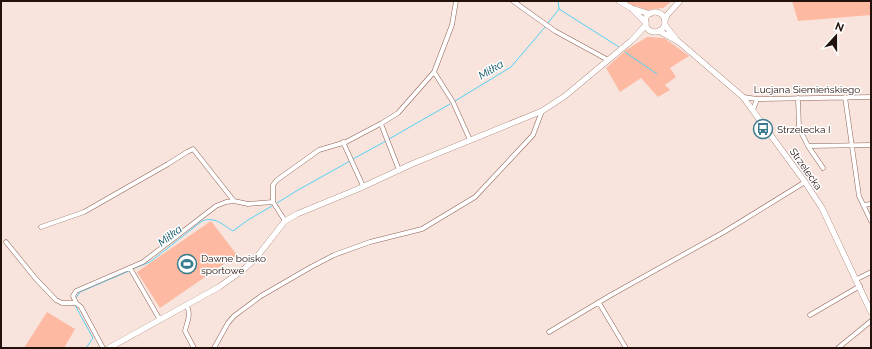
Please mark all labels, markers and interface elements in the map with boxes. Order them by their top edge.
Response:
north arrow [816,16,856,56]
text: N [833,20,846,35]
water label: Miłka [476,57,506,83]
street label: Lucjana Siemieńskiego [754,84,860,95]
bus stop icon: Strzelecka I [752,118,774,140]
place label: Strzelecka I [777,124,830,135]
street label: Strzelecka [788,146,824,192]
water label: Miłka [155,222,185,249]
sports icon: Dawne boisko sportowe [176,253,198,275]
place label: Dawne boisko sportowe [201,253,266,276]

